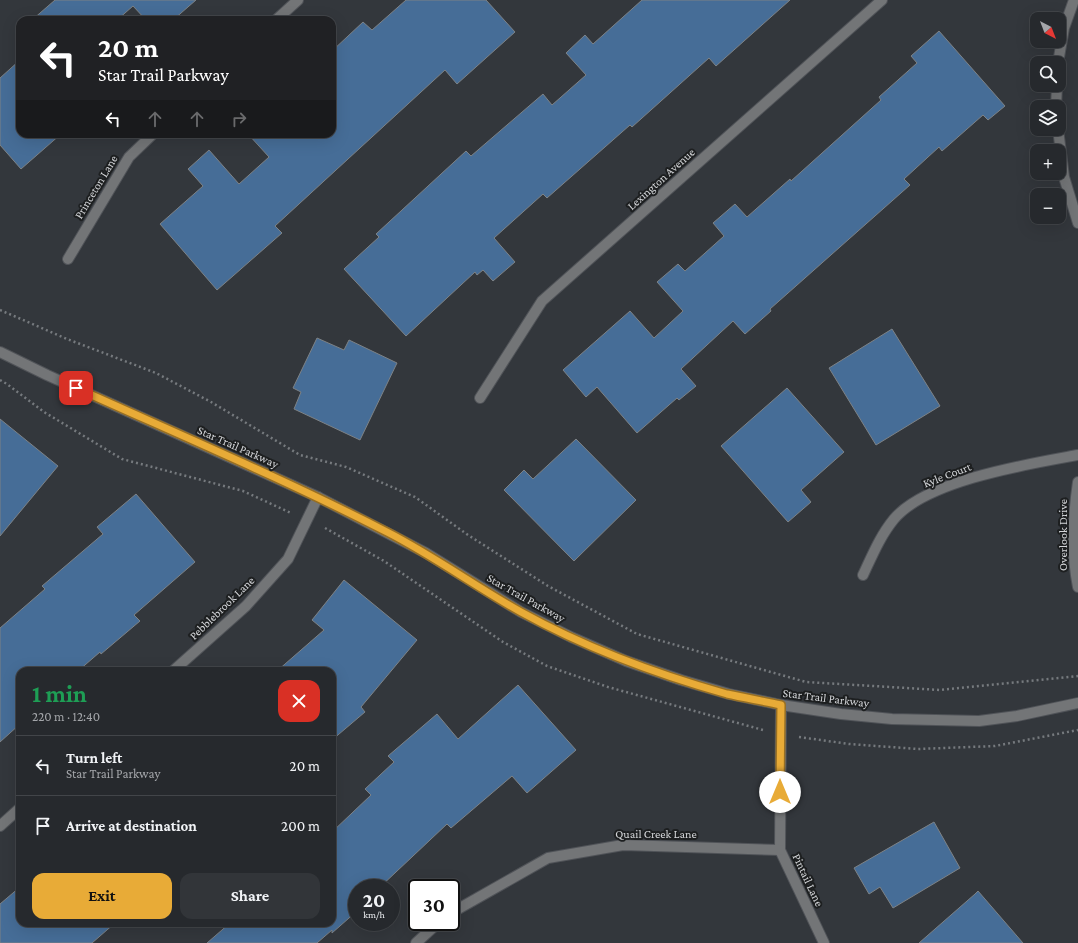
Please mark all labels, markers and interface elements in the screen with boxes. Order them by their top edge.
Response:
north arrow [1030,12,1066,48]
map controls [1030,12,1066,224]
icon: left [32,32,84,84]
text: 20 m [98,32,158,63]
button: search [1030,56,1066,92]
text: Star Trail Parkway [98,65,229,85]
button: layers [1030,100,1066,136]
icon: left [102,108,124,130]
icon: ahead [144,108,166,130]
icon: ahead [186,108,208,130]
icon: right [228,108,250,130]
button: + [1030,144,1066,180]
street label: Lexington Avenue [624,145,698,213]
street label: Princeton Lane [71,153,121,221]
button: − [1030,188,1066,224]
pin [59,371,93,405]
icon: arrive [65,377,87,399]
street label: Star Trail Parkway [195,423,281,471]
street label: Kyle Court [921,459,974,491]
street label: Overlook Drive [1056,499,1070,571]
street label: Star Trail Parkway [484,571,568,625]
street label: Pebblebrook Lane [187,573,257,643]
text: 1 min [32,680,87,707]
button: close [278,680,320,722]
street label: Star Trail Parkway [782,686,871,710]
text: 220 m · 12:40 [32,709,100,724]
text: Turn left [66,750,122,766]
icon: left [32,755,54,777]
text: 20 m [290,758,320,774]
text: Star Trail Parkway [66,766,160,781]
position arrow [759,771,801,813]
icon: arrive [32,815,54,837]
text: Arrive at destination [66,818,197,834]
text: 200 m [281,818,320,834]
street label: Quail Creek Lane [615,827,697,841]
street label: Pintail Lane [790,851,826,909]
button: Exit [32,873,172,919]
button: Share [180,873,320,919]
speed limit sign: 30 [408,879,460,931]
text: 20 [363,889,385,911]
text: km/h [363,909,385,920]

